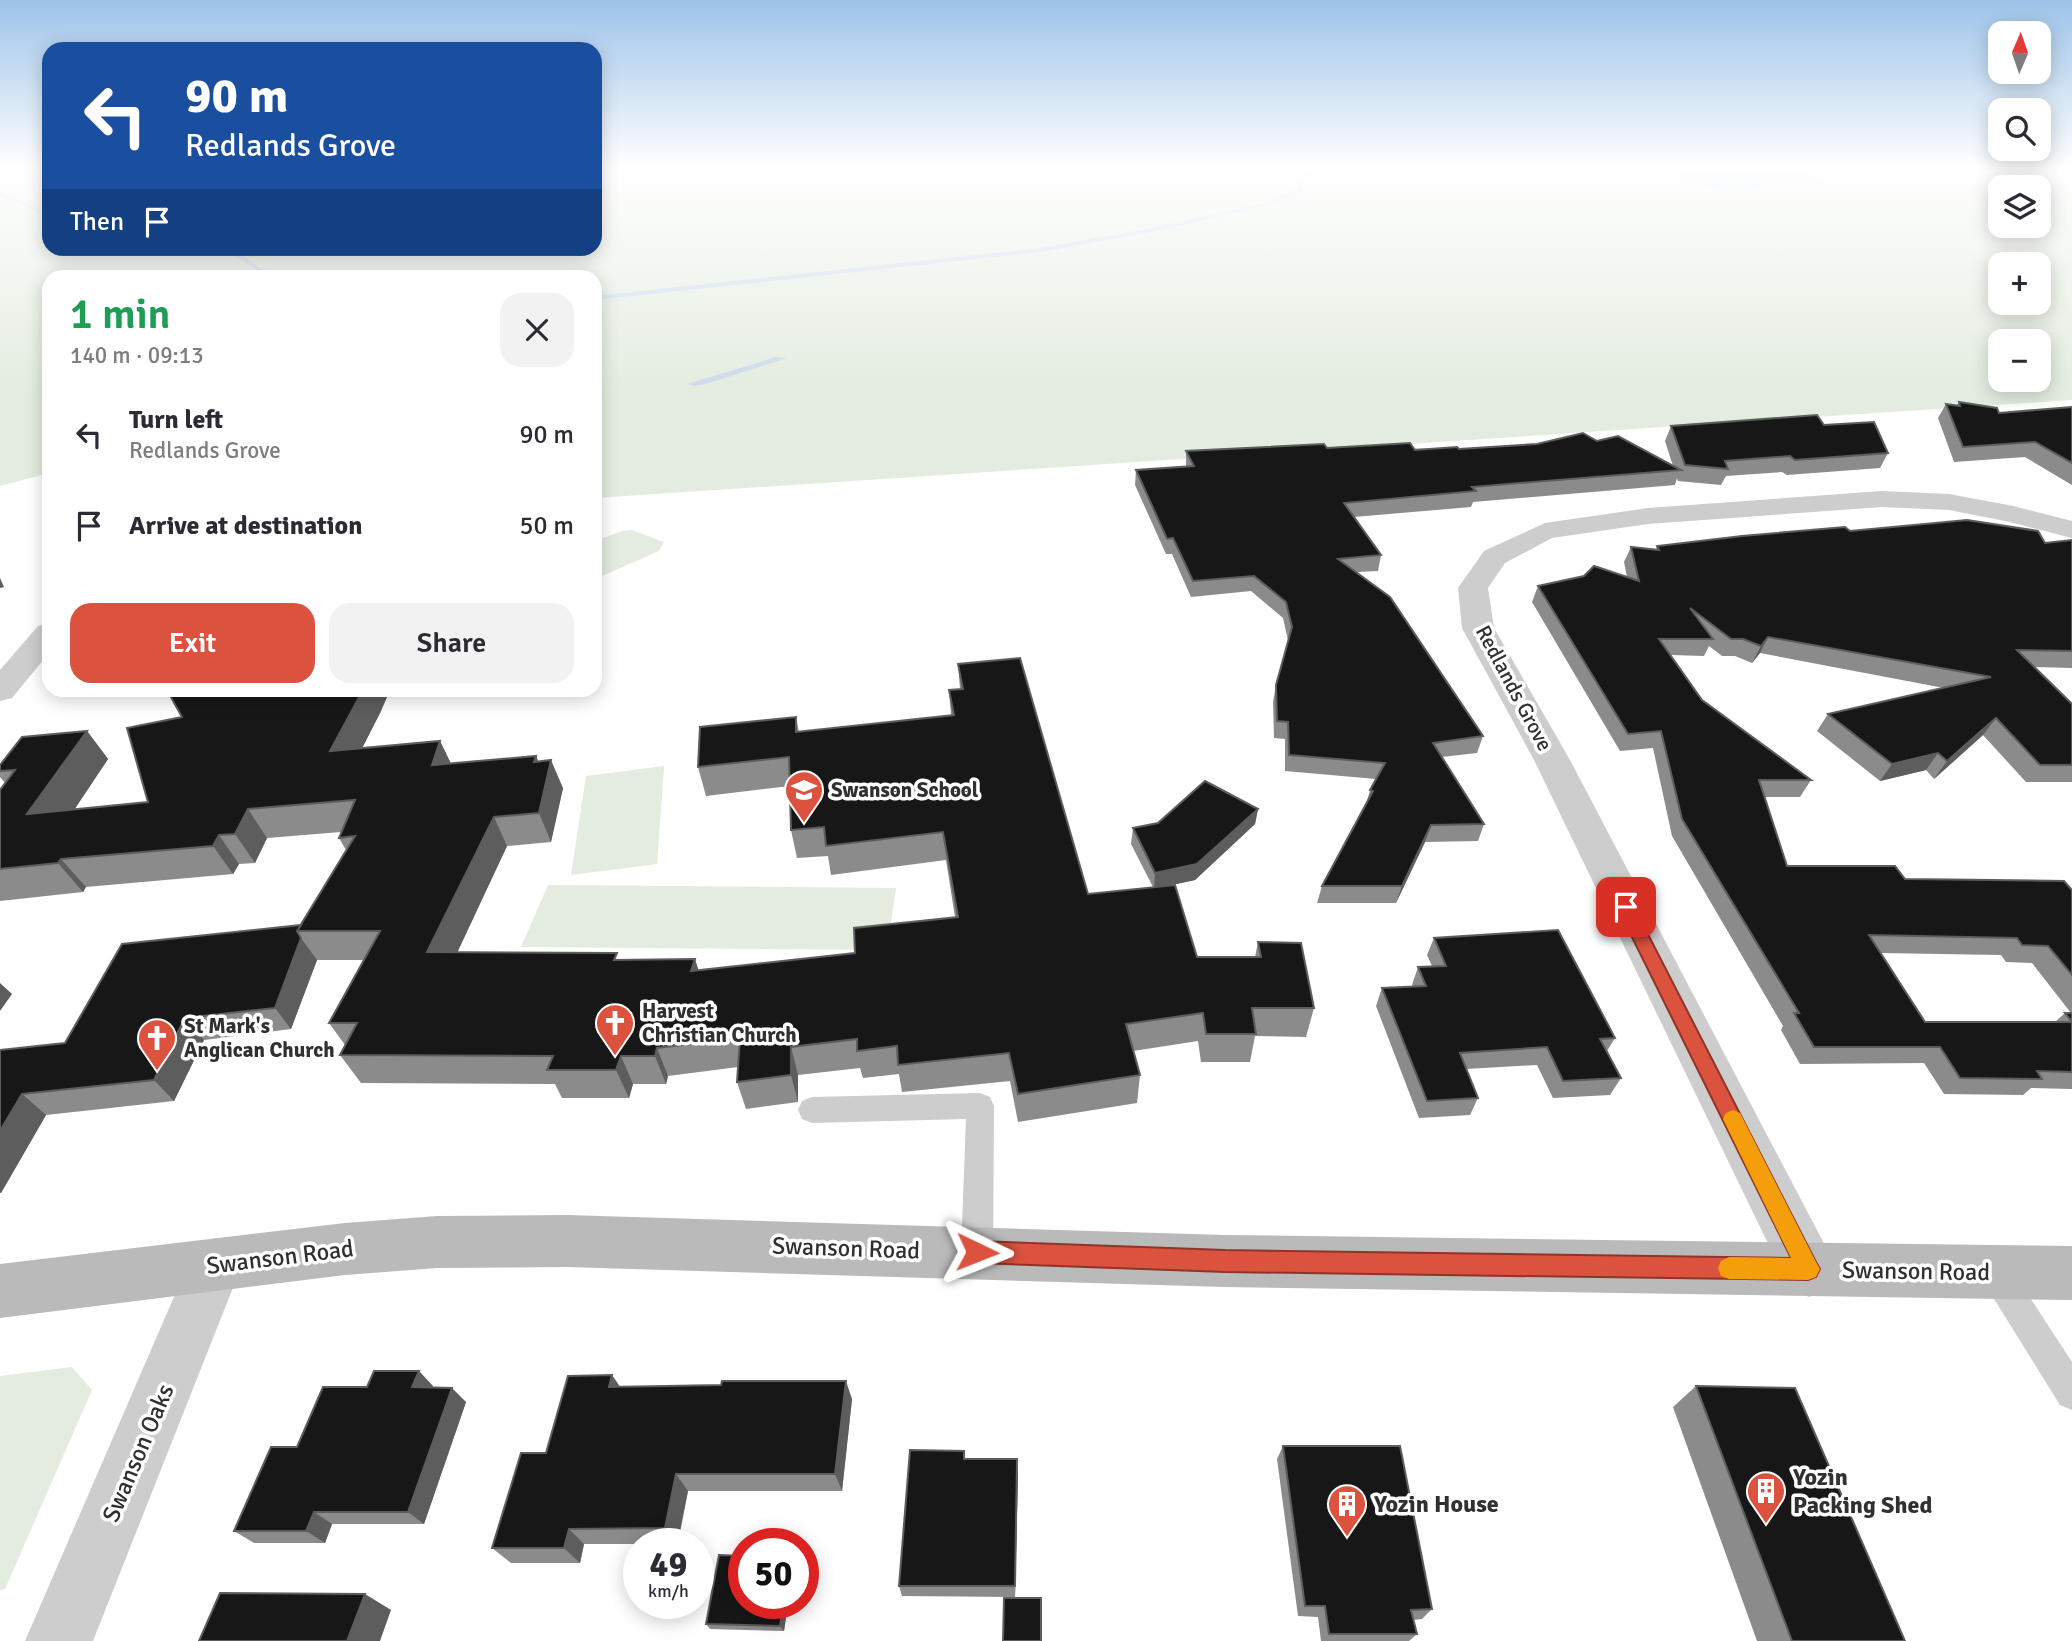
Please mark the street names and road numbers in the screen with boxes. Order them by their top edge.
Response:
street label: Redlands Grove [1470,621,1558,755]
street label: Swanson Road [772,1230,920,1266]
street label: Swanson Road [205,1233,355,1281]
street label: Swanson Road [1842,1255,1990,1287]
street label: Swanson Oaks [96,1380,180,1526]

